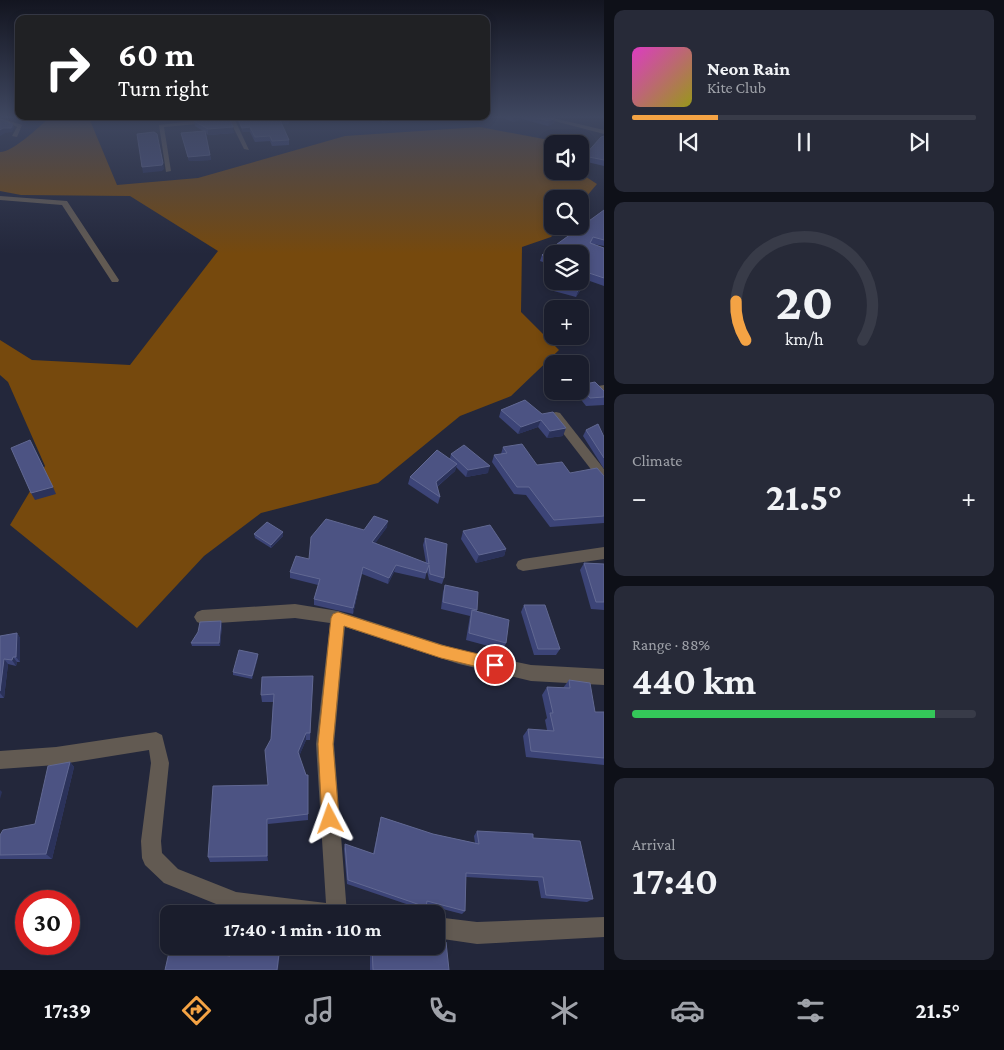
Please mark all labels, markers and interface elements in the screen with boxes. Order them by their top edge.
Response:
icon: right [35,35,100,100]
text: 60 m [118,35,195,74]
text: Neon Rain [707,58,790,79]
text: Turn right [118,76,209,101]
text: Kite Club [707,79,766,96]
icon: previous [675,128,703,156]
icon: pause [790,128,818,156]
icon: next [905,128,933,156]
map controls [544,135,589,400]
button: sound [544,135,589,180]
button: search [544,190,589,235]
button: layers [544,245,589,290]
text: 20 [775,272,833,330]
button: + [544,300,589,345]
text: km/h [785,329,824,349]
button: − [544,355,589,400]
text: Climate [632,452,682,469]
text: 21.5° [766,476,842,518]
text: − [632,482,647,513]
text: + [961,482,976,513]
text: Range · 88% [632,636,710,653]
pin [474,644,516,686]
icon: arrive [481,651,509,679]
text: 440 km [632,660,756,702]
position arrow [303,792,355,844]
text: Arrival [632,836,676,853]
text: 17:40 [632,860,718,902]
speed limit sign: 30 [15,890,80,955]
text: 17:40 · 1 min · 110 m [224,919,381,940]
icon: directions [179,993,214,1028]
icon: music [302,993,337,1028]
icon: phone [425,993,460,1028]
icon: climate [547,993,582,1028]
icon: car [670,993,705,1028]
icon: filters [793,993,828,1028]
text: 17:39 [44,998,91,1023]
text: 21.5° [916,998,960,1023]

